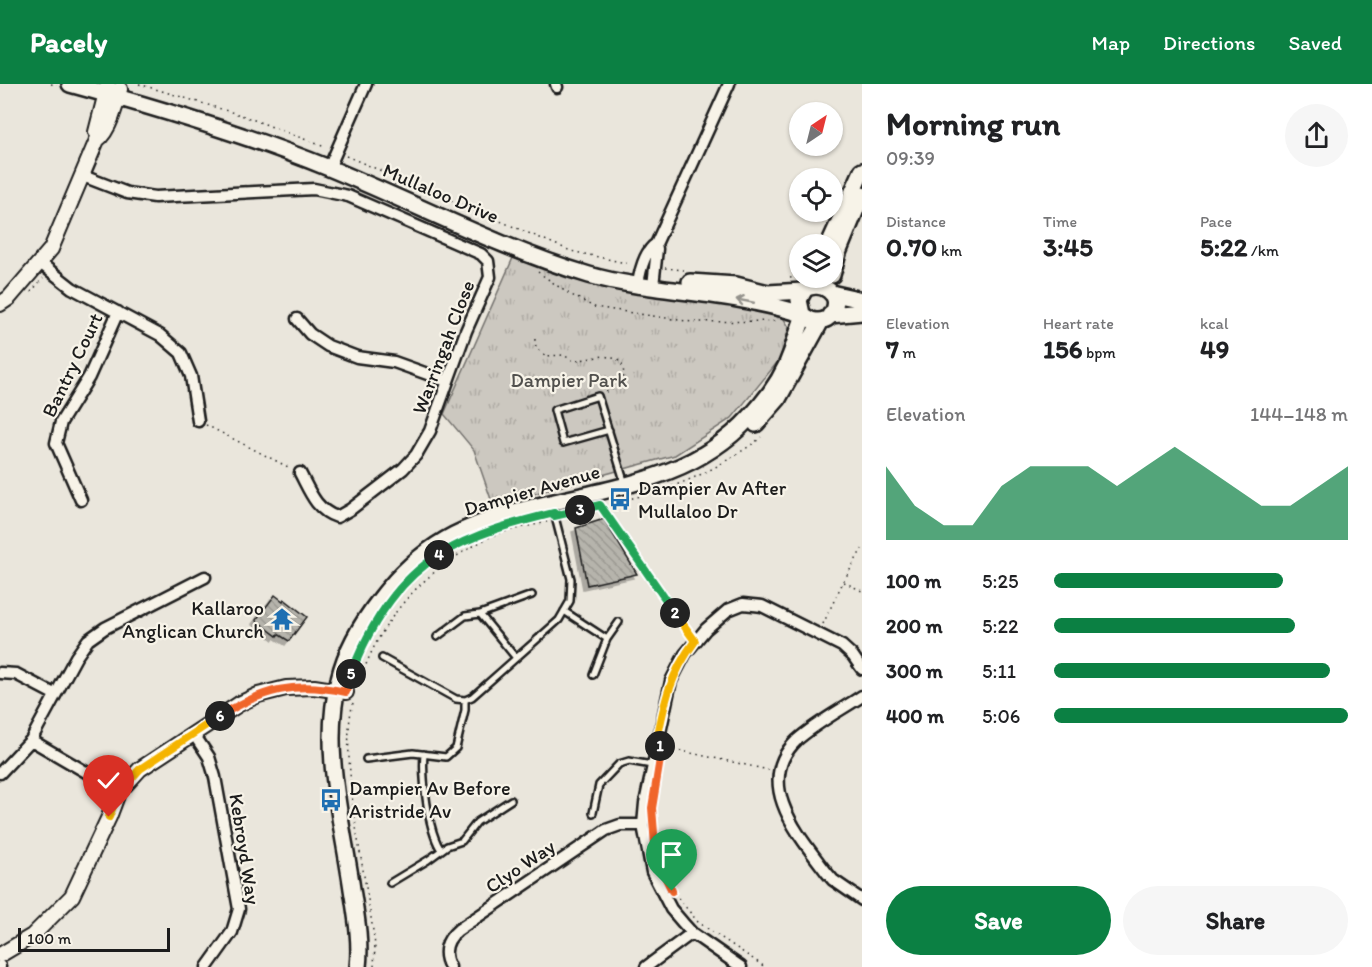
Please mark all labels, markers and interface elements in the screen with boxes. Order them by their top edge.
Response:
text: Pacely [30,25,107,59]
text: Map [1092,30,1130,55]
text: Directions [1163,30,1255,55]
text: Saved [1288,30,1342,55]
north arrow [789,102,843,156]
map controls [789,102,843,288]
text: Morning run [886,104,1061,143]
button: share [1285,104,1348,167]
text: 09:39 [886,146,935,170]
street label: Mullaloo Drive [379,158,503,228]
button: locate [789,168,843,222]
text: Distance [886,212,946,231]
text: Time [1043,212,1077,231]
text: Pace [1200,212,1232,231]
text: 0.70 [886,231,937,263]
text: 3:45 [1043,231,1093,263]
text: 5:22 [1200,231,1247,263]
button: layers [789,234,843,288]
text: km [937,241,962,260]
text: /km [1247,241,1279,260]
street label: Warringah Close [406,277,480,417]
one-way arrow [736,295,755,306]
street label: Bantry Court [36,309,108,421]
text: Elevation [886,314,950,333]
text: Heart rate [1043,314,1114,333]
text: kcal [1200,314,1228,333]
text: 7 [886,333,899,365]
text: 156 [1043,333,1082,365]
text: 49 [1200,333,1229,365]
text: m [899,343,916,362]
text: bpm [1082,343,1116,362]
park label: Dampier Park [511,368,627,392]
text: Elevation [886,402,965,426]
text: 144–148 m [1250,402,1348,426]
street label: Dampier Avenue [461,459,603,521]
place label: Dampier Av After Mullaloo Dr [638,476,787,523]
bus stop icon: Dampier Av After Mullaloo Dr [607,486,633,512]
pin: 3 [565,495,595,525]
text: 3 [576,500,584,519]
pin: 4 [424,540,454,570]
text: 4 [434,545,444,564]
text: 100 m [886,569,941,593]
text: 5:25 [982,569,1018,593]
place label: Kallaroo Anglican Church [122,596,264,643]
pin: 2 [660,598,690,628]
text: 2 [671,603,679,622]
temple icon: Kallaroo Anglican Church [269,606,295,632]
text: 200 m [886,614,942,638]
text: 5:22 [982,614,1018,638]
pin: 5 [336,659,366,689]
text: 300 m [886,659,943,683]
text: 5:11 [982,659,1016,683]
text: 5 [347,664,355,683]
pin: 6 [205,701,235,731]
text: 400 m [886,704,944,728]
text: 5:06 [982,704,1020,728]
text: 6 [216,706,224,725]
pin: 1 [645,731,675,761]
text: 1 [656,736,664,755]
pin [83,755,134,817]
icon: check [92,764,125,797]
place label: Dampier Av Before Aristride Av [349,776,511,823]
bus stop icon: Dampier Av Before Aristride Av [318,787,344,813]
street label: Kebroyd Way [224,792,266,907]
pin [646,829,697,891]
street label: Clyo Way [481,834,560,898]
icon: arrive [655,838,688,871]
button: Save [886,886,1111,955]
button: Share [1123,886,1348,955]
scale bar [18,925,170,952]
text: 100 m [27,929,71,948]

